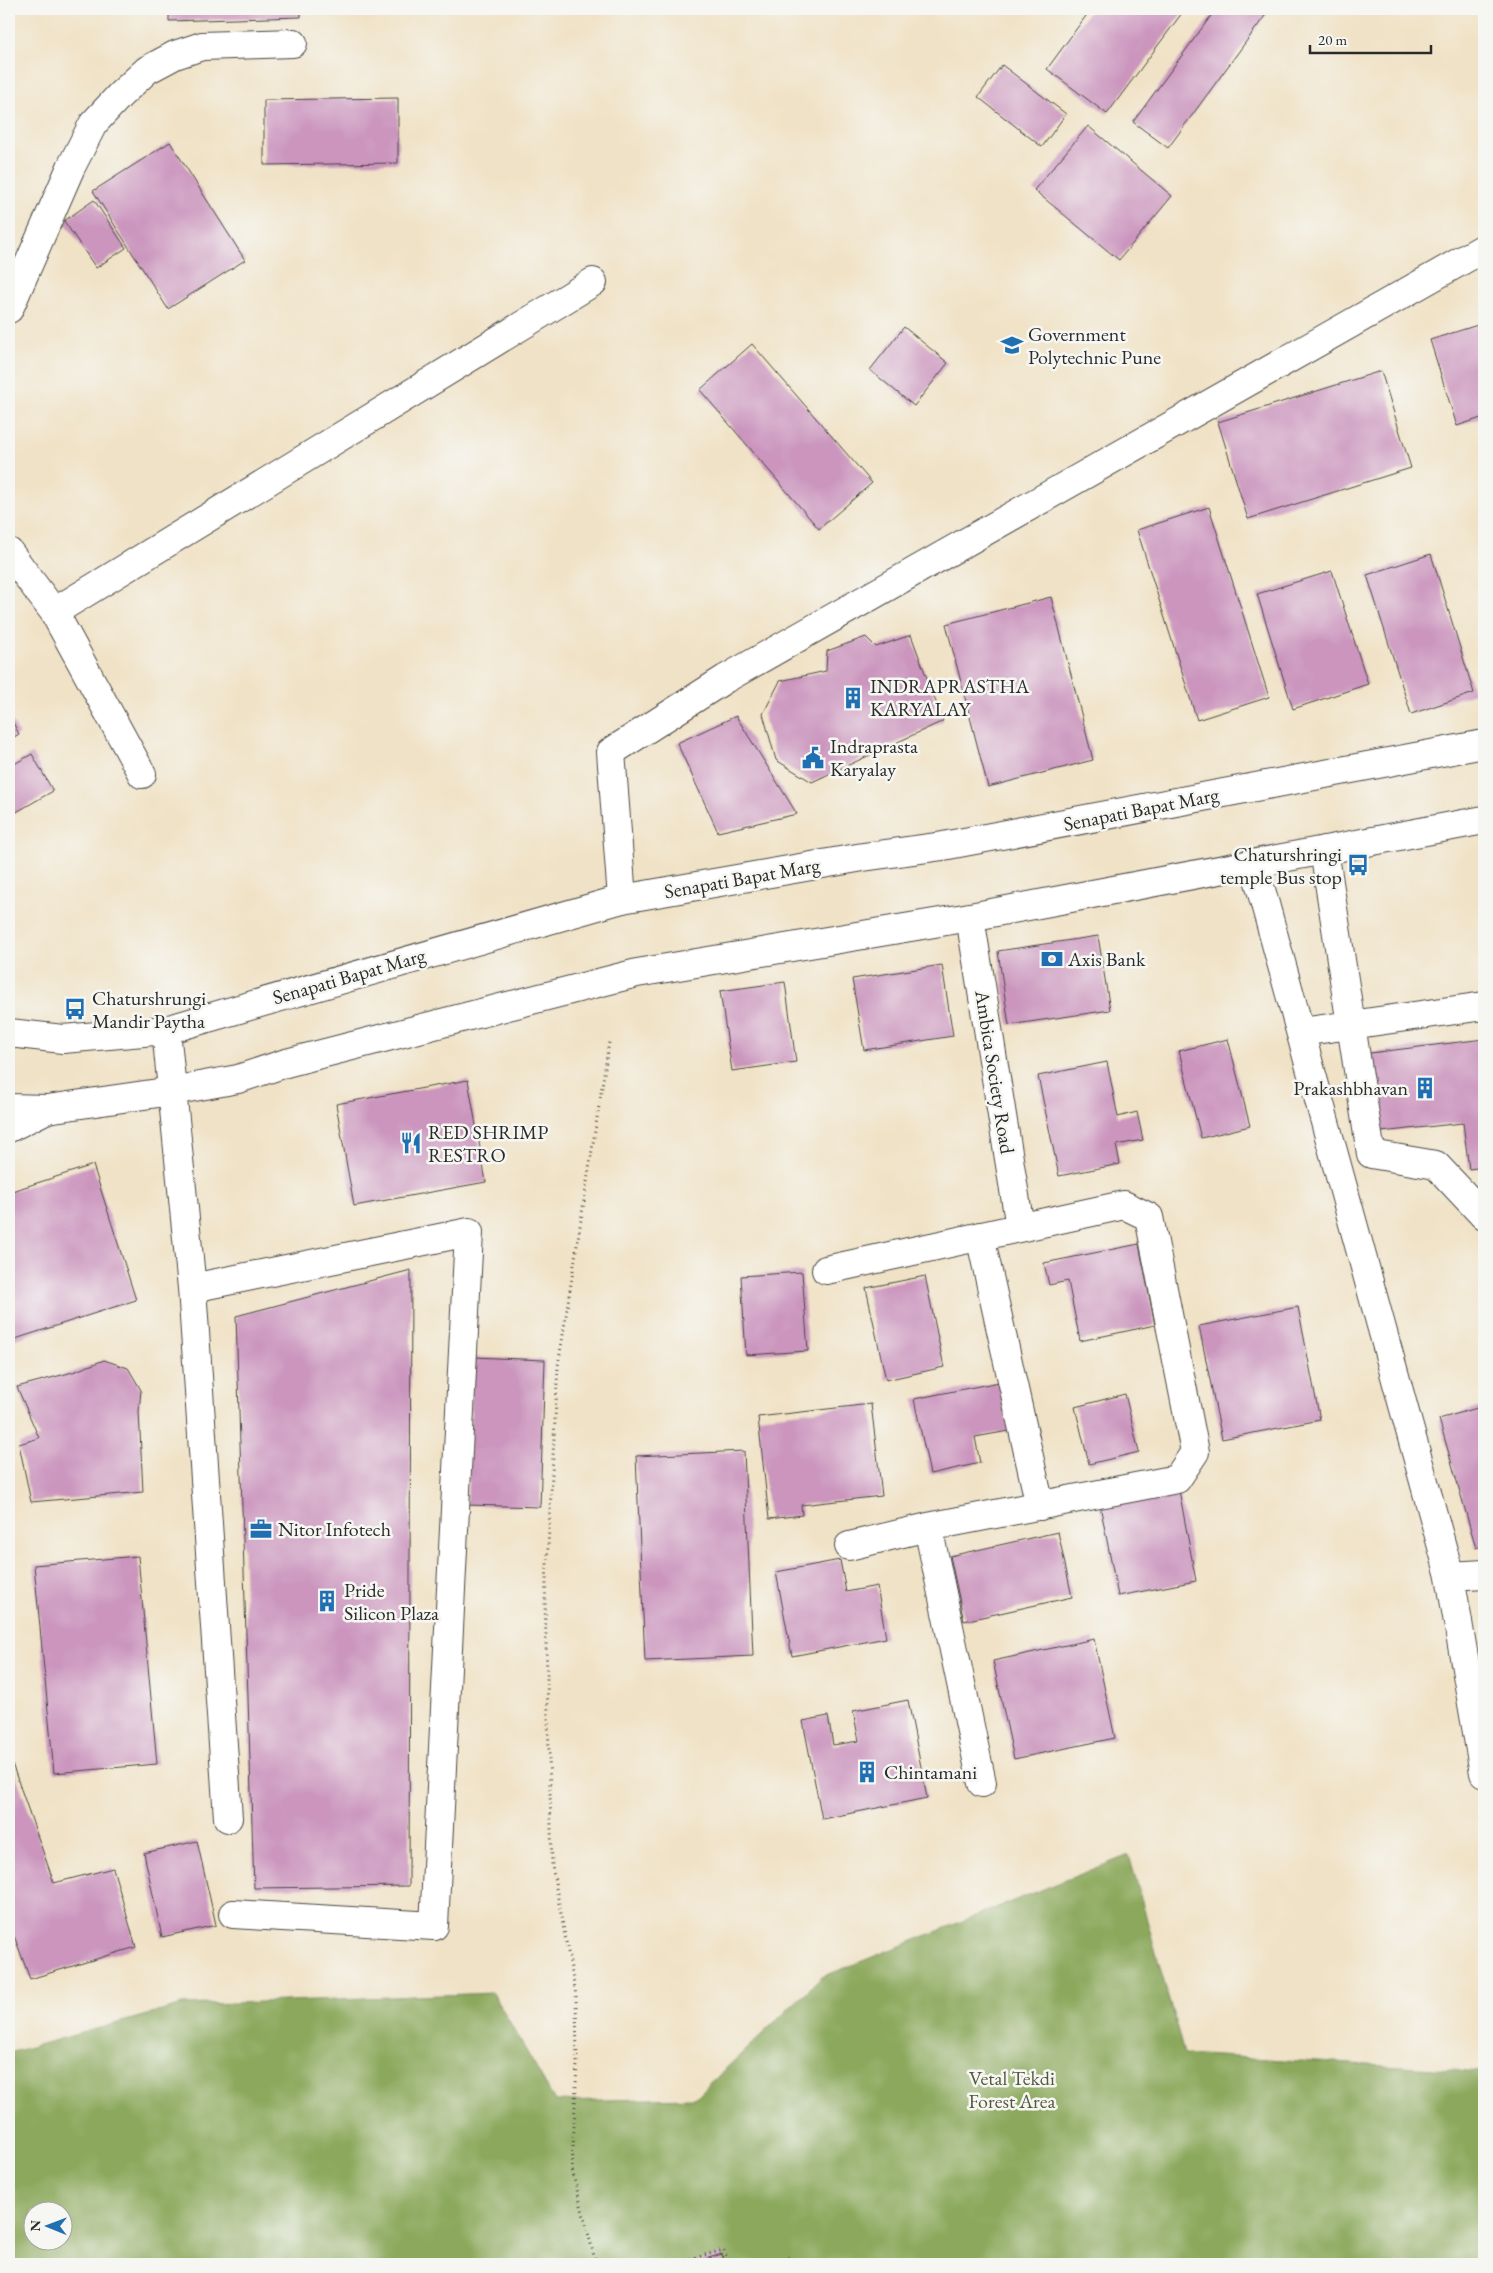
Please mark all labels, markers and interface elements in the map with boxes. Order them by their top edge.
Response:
scale bar [1310,22,1432,54]
text: 20 m [1318,30,1347,49]
place label: Government Polytechnic Pune [1028,321,1161,370]
school or university icon: Government Polytechnic Pune [999,332,1025,358]
place label: INDRAPRASTHA KARYALAY [870,673,1029,722]
building icon: INDRAPRASTHA KARYALAY [840,685,866,711]
place label: Indraprasta Karyalay [830,733,918,782]
public building icon: Indraprasta Karyalay [800,745,826,771]
street label: Senapati Bapat Marg [1061,781,1221,837]
place label: Chaturshringi temple Bus stop [1220,841,1342,890]
street label: Senapati Bapat Marg [662,851,822,904]
bus stop icon: Chaturshringi temple Bus stop [1345,852,1371,878]
street label: Senapati Bapat Marg [270,942,429,1010]
bank icon: Axis Bank [1039,946,1065,972]
place label: Axis Bank [1067,946,1146,972]
place label: Chaturshrungi Mandir Paytha [92,985,206,1034]
street label: Ambica Society Road [969,987,1021,1157]
bus stop icon: Chaturshrungi Mandir Paytha [62,996,88,1022]
place label: Prakashbhavan [1293,1075,1408,1101]
building icon: Prakashbhavan [1412,1075,1438,1101]
place label: RED SHRIMP RESTRO [428,1119,548,1168]
restaurant icon: RED SHRIMP RESTRO [398,1130,424,1156]
office icon: Nitor Infotech [248,1516,274,1542]
place label: Nitor Infotech [278,1516,391,1542]
place label: Pride Silicon Plaza [344,1577,439,1626]
building icon: Pride Silicon Plaza [314,1588,340,1614]
building icon: Chintamani [854,1759,880,1785]
place label: Chintamani [884,1759,977,1785]
park label: Vetal Tekdi Forest Area [968,2065,1056,2114]
north arrow [22,2200,72,2250]
text: N [26,2219,44,2232]

